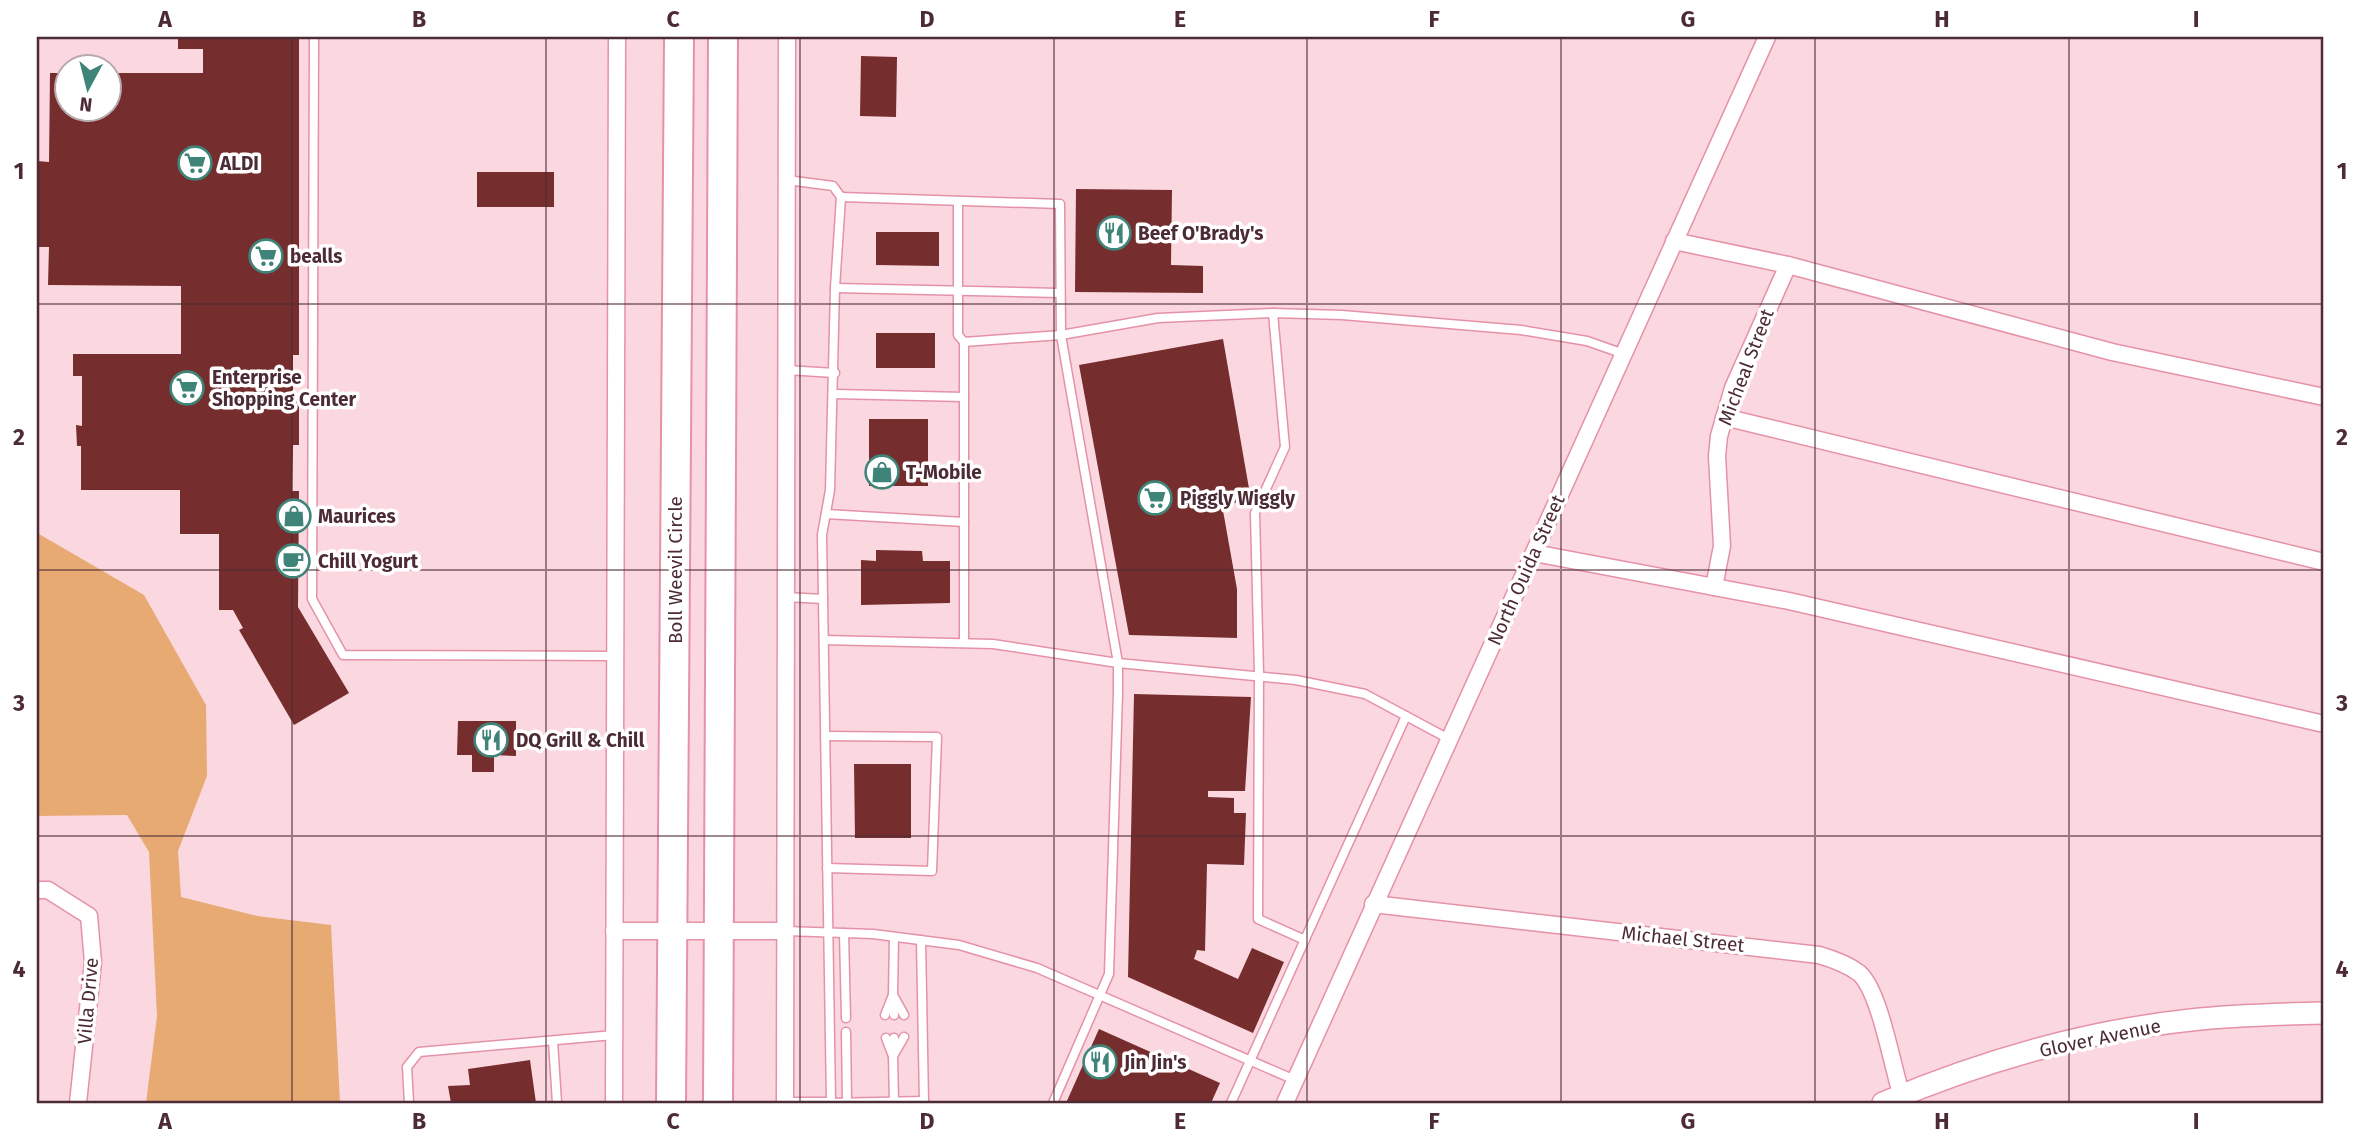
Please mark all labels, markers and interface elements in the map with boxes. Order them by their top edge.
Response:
text: A [157,5,172,33]
text: B [412,5,426,33]
text: C [666,5,680,33]
text: D [920,5,935,33]
text: E [1174,5,1186,33]
text: F [1428,5,1440,33]
text: G [1681,5,1695,33]
text: H [1934,5,1950,33]
text: I [2193,5,2199,33]
north arrow [52,52,122,122]
text: N [78,92,94,117]
supermarket icon: ALDI [176,144,214,182]
place label: ALDI [219,152,259,175]
text: 1 [14,157,24,185]
text: 1 [2337,157,2347,185]
restaurant icon: Beef O'Brady's [1095,214,1133,252]
place label: Beef O'Brady's [1138,222,1263,245]
supermarket icon: bealls [247,237,285,275]
place label: bealls [290,245,342,268]
street label: Micheal Street [1713,305,1779,428]
place label: Enterprise Shopping Center [212,366,356,411]
supermarket icon: Enterprise Shopping Center [168,369,206,407]
text: 2 [13,423,25,451]
text: 2 [2336,423,2348,451]
shop icon: T-Mobile [863,453,901,491]
place label: T-Mobile [906,461,982,484]
supermarket icon: Piggly Wiggly [1136,479,1174,517]
place label: Piggly Wiggly [1180,487,1295,510]
street label: North Ouida Street [1482,491,1570,649]
street label: Boll Weevil Circle [664,496,687,644]
shop icon: Maurices [275,497,313,535]
place label: Maurices [318,505,396,528]
cafe icon: Chill Yogurt [274,542,312,580]
place label: Chill Yogurt [318,550,419,573]
text: 3 [12,689,25,717]
text: 3 [2335,689,2348,717]
restaurant icon: DQ Grill & Chill [472,721,510,759]
place label: DQ Grill & Chill [516,729,645,752]
street label: Michael Street [1621,921,1746,957]
text: 4 [13,955,26,983]
text: 4 [2336,955,2349,983]
street label: Villa Drive [73,957,103,1045]
street label: Glover Avenue [2037,1014,2163,1062]
restaurant icon: Jin Jin's [1081,1043,1119,1081]
place label: Jin Jin's [1123,1051,1187,1074]
text: A [157,1107,172,1135]
text: B [412,1107,426,1135]
text: C [666,1107,680,1135]
text: D [920,1107,935,1135]
text: E [1174,1107,1186,1135]
text: F [1428,1107,1440,1135]
text: G [1681,1107,1695,1135]
text: H [1934,1107,1950,1135]
text: I [2193,1107,2199,1135]

